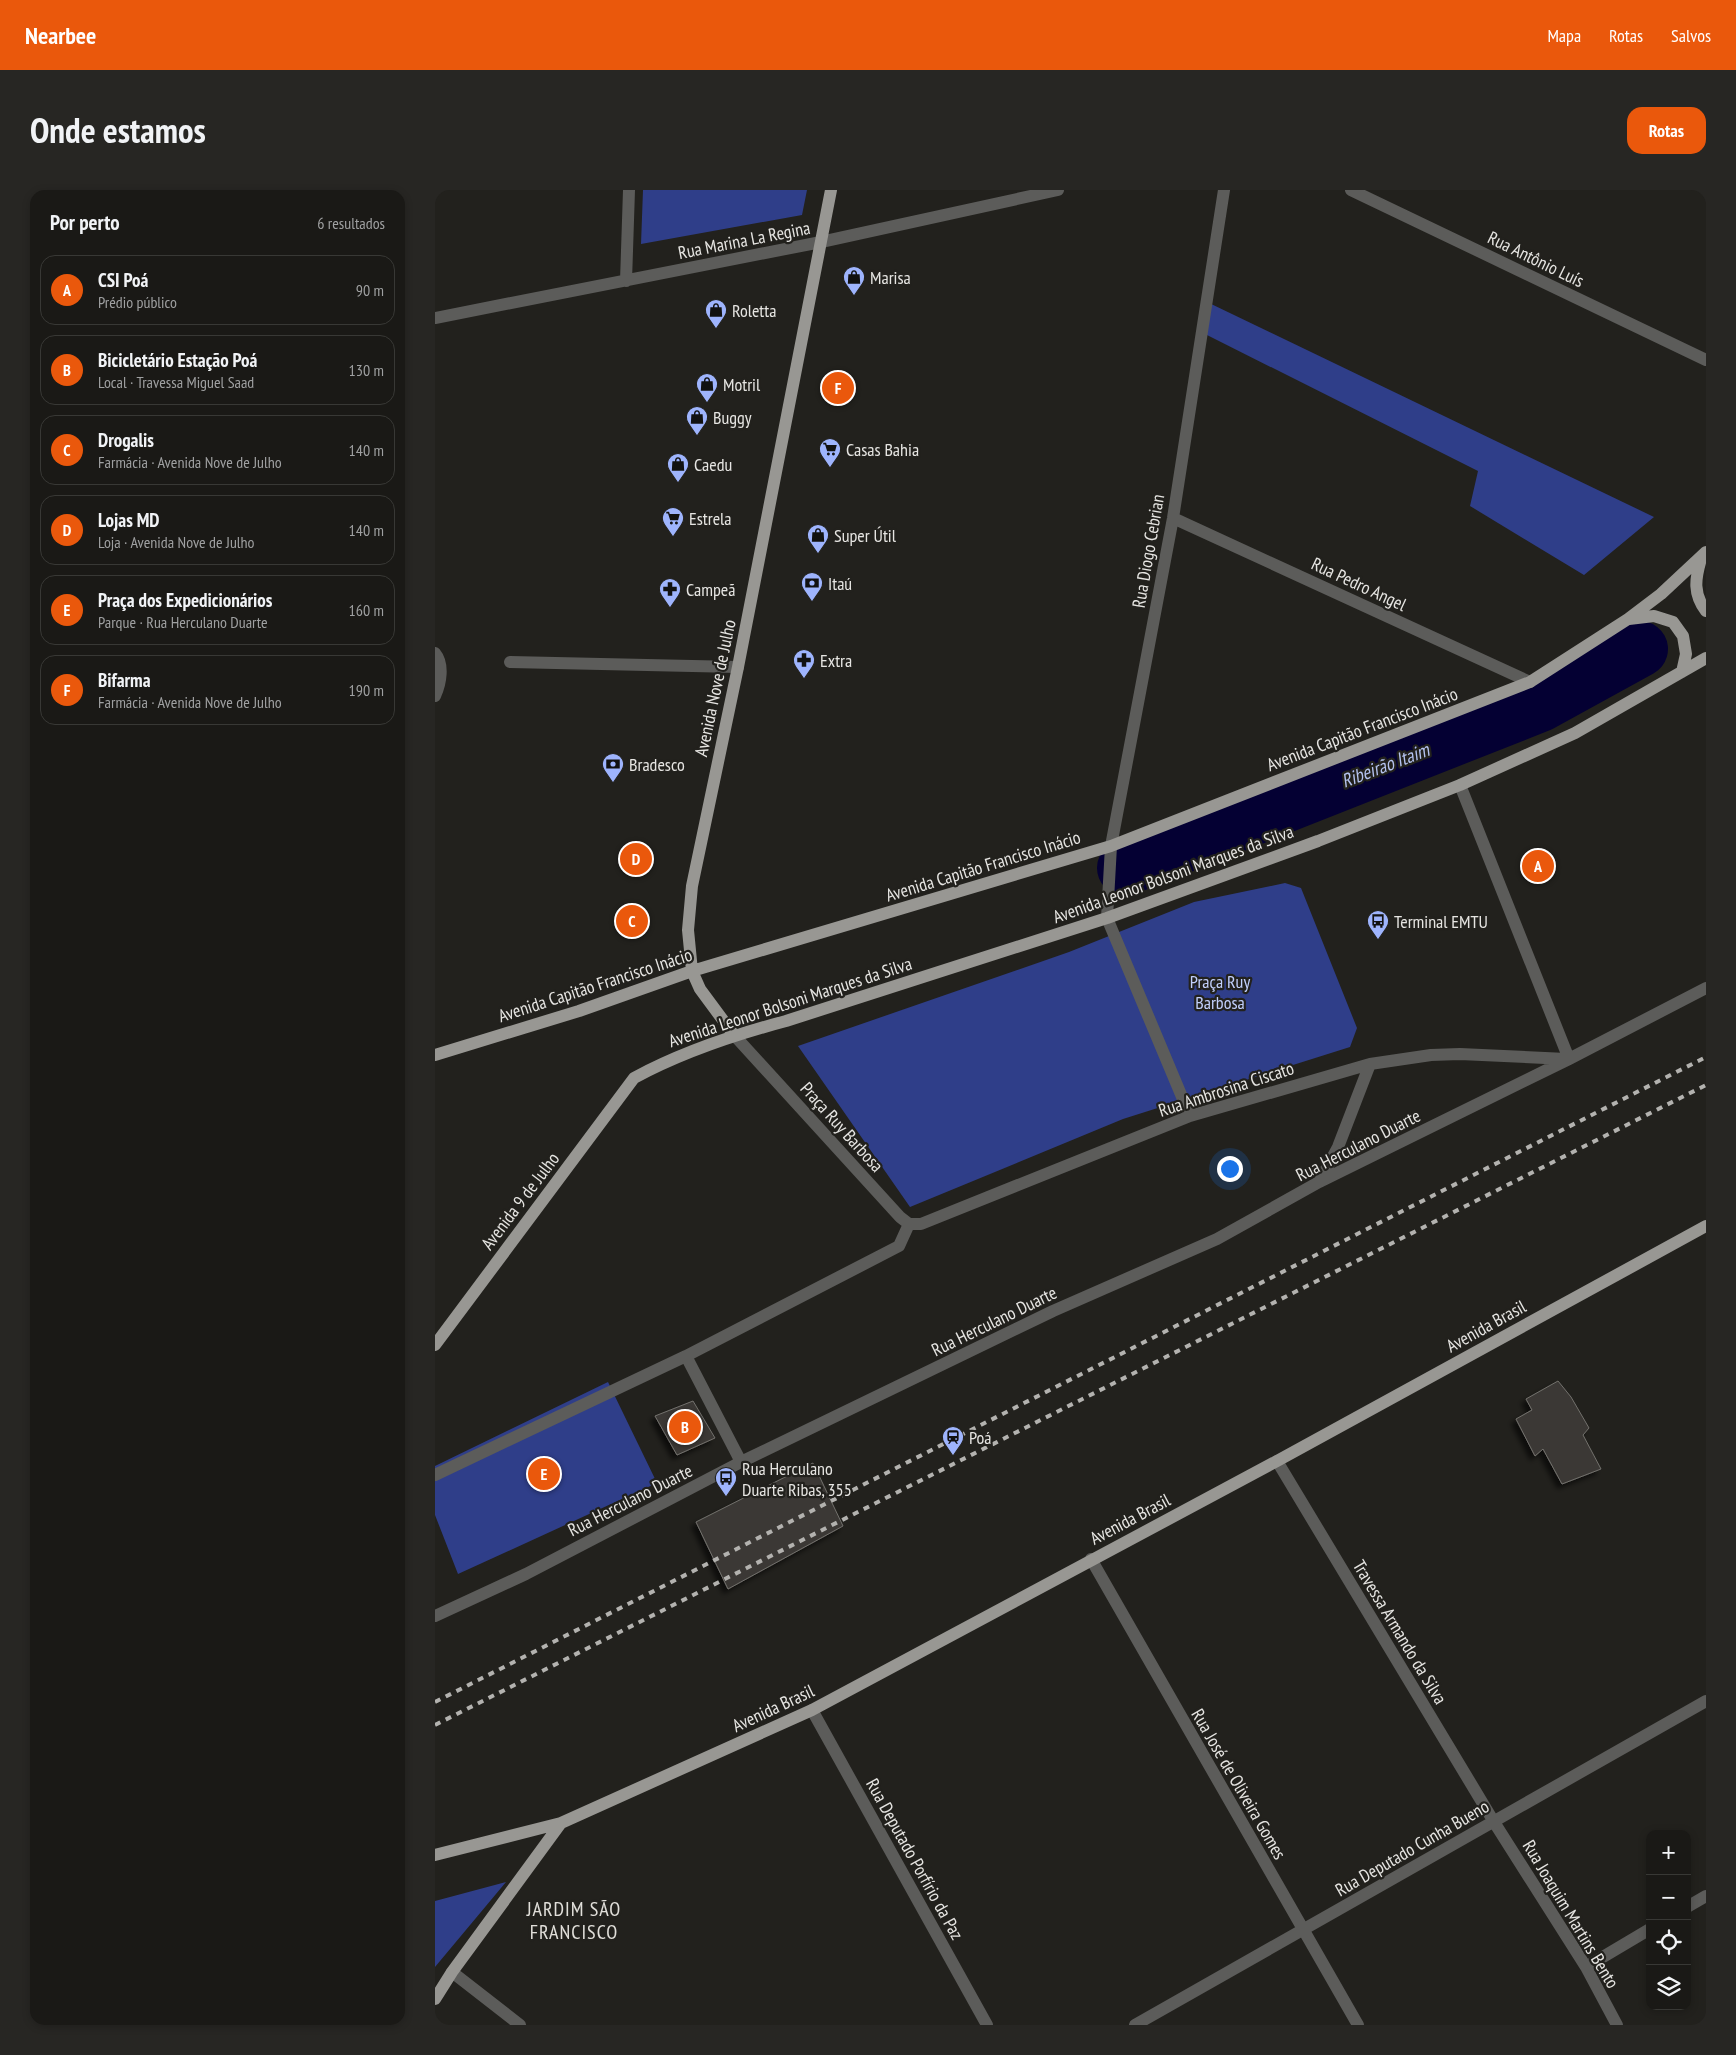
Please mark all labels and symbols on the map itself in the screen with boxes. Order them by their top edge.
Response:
street label: Rua Marina La Regina [676,216,812,264]
street label: Rua Antônio Luís [1484,226,1588,292]
shop icon: Marisa [842,265,866,296]
place label: Marisa [870,266,911,289]
shop icon: Roletta [704,298,728,329]
place label: Roletta [732,299,776,322]
pin: F [822,369,854,407]
shop icon: Motril [695,372,719,403]
place label: Motril [723,373,761,396]
shop icon: Buggy [685,405,709,436]
place label: Buggy [713,406,752,429]
supermarket icon: Casas Bahia [818,437,842,468]
place label: Casas Bahia [846,438,919,461]
shop icon: Caedu [666,452,690,483]
place label: Caedu [694,453,732,476]
street label: Rua Diogo Cebrian [1127,492,1169,610]
supermarket icon: Estrela [661,506,685,537]
place label: Estrela [689,507,732,530]
shop icon: Super Útil [806,523,830,554]
place label: Super Útil [834,524,897,547]
street label: Rua Pedro Angel [1308,552,1411,616]
bank icon: Itaú [800,571,824,602]
place label: Itaú [828,572,852,595]
pharmacy icon: Campeã [658,577,682,608]
place label: Campeã [686,578,735,601]
street label: Avenida Nove de Julho [689,617,741,759]
pharmacy icon: Extra [792,648,816,679]
place label: Extra [820,649,852,672]
street label: Avenida Capitão Francisco Inácio [1263,682,1461,776]
water label: Ribeirão Itaim [1338,737,1434,793]
bank icon: Bradesco [601,752,625,783]
place label: Bradesco [629,753,685,776]
street label: Avenida Leonor Bolsoni Marques da Silva [1050,820,1296,928]
street label: Avenida Capitão Francisco Inácio [883,825,1083,907]
pin: D [620,840,652,878]
pin: A [1522,847,1554,885]
pin: C [616,902,648,940]
bus stop icon: Terminal EMTU [1366,909,1390,940]
place label: Terminal EMTU [1394,910,1488,933]
street label: Avenida Capitão Francisco Inácio [495,943,695,1027]
street label: Avenida Leonor Bolsoni Marques da Silva [665,952,915,1052]
park label: Praça Ruy Barbosa [1190,970,1250,1014]
street label: Rua Ambrosina Ciscato [1155,1056,1297,1122]
street label: Praça Ruy Barbosa [796,1077,888,1177]
street label: Rua Herculano Duarte [1292,1104,1424,1186]
street label: Avenida 9 de Julho [476,1148,564,1254]
your location [1217,1156,1243,1182]
street label: Rua Herculano Duarte [928,1281,1060,1361]
street label: Avenida Brasil [1442,1294,1531,1357]
pin: B [669,1408,701,1446]
station icon: Poá [941,1425,965,1456]
place label: Poá [969,1426,992,1449]
pin: E [528,1455,560,1493]
place label: Rua Herculano Duarte Ribas, 355 [742,1457,852,1501]
street label: Rua Herculano Duarte [564,1459,696,1541]
bus stop icon: Rua Herculano Duarte Ribas, 355 [714,1466,738,1497]
street label: Avenida Brasil [1086,1488,1175,1550]
street label: Travessa Armando da Silva [1348,1556,1452,1708]
street label: Avenida Brasil [728,1679,818,1737]
street label: Rua José de Oliveira Gomes [1187,1705,1291,1863]
street label: Rua Deputado Porfírio da Paz [861,1774,969,1944]
street label: Rua Deputado Cunha Bueno [1331,1795,1493,1901]
street label: Rua Joaquim Martins Bento [1518,1836,1624,1992]
district label: JARDIM SÃO FRANCISCO [526,1896,621,1945]

